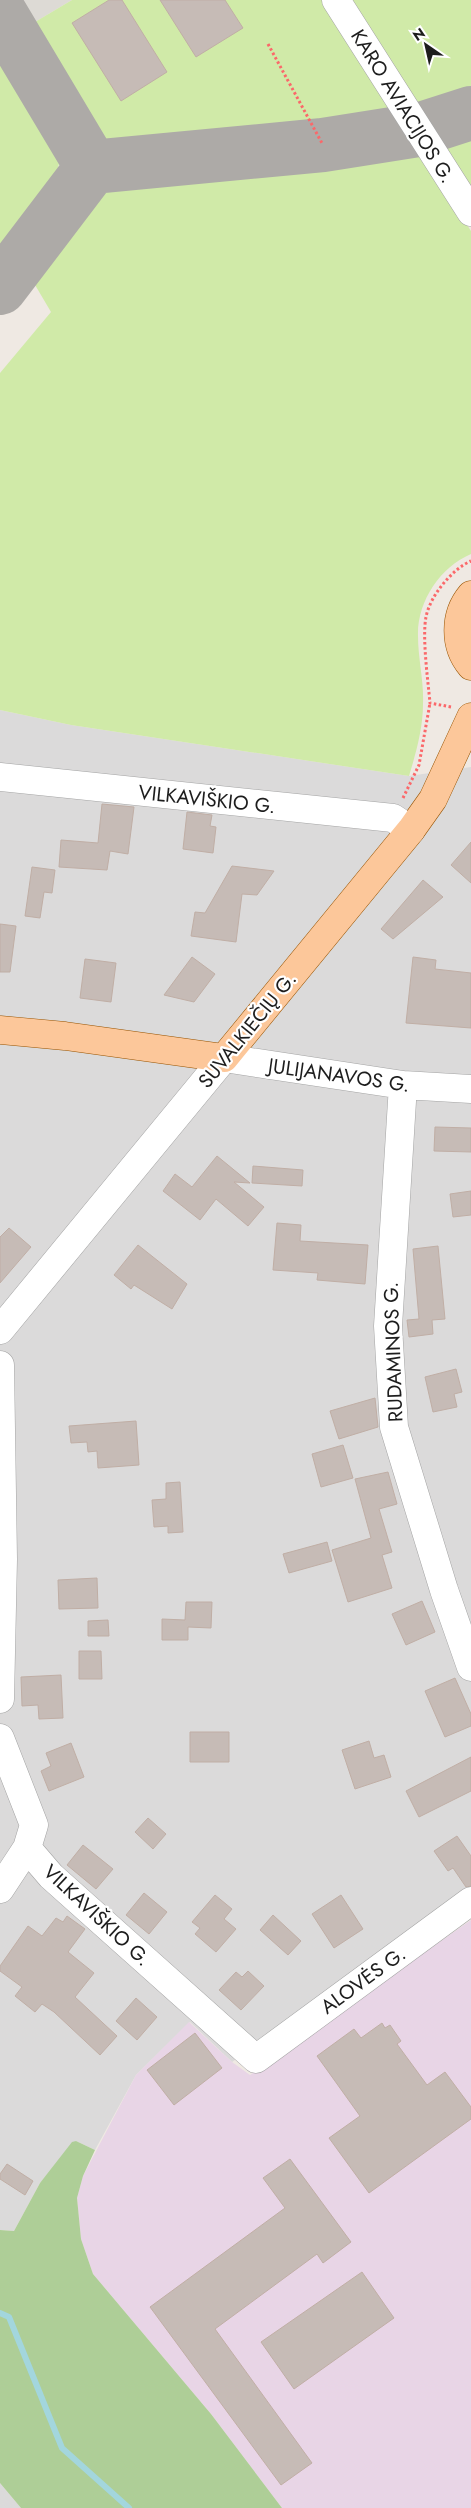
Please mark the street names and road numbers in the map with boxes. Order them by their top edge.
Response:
street label: KARO AVIACIJOS G. [344,24,462,189]
street label: VILKAVIŠKIO G. [137,778,277,821]
street label: SUVALKIEČIŲ G. [191,966,303,1095]
street label: JULIJANAVOS G. [263,1051,411,1100]
street label: RUDAMINOS G. [377,1281,410,1423]
street label: VILKAVIŠKIO G. [36,1858,157,1973]
street label: ALOVĖS G. [315,1940,412,2021]

